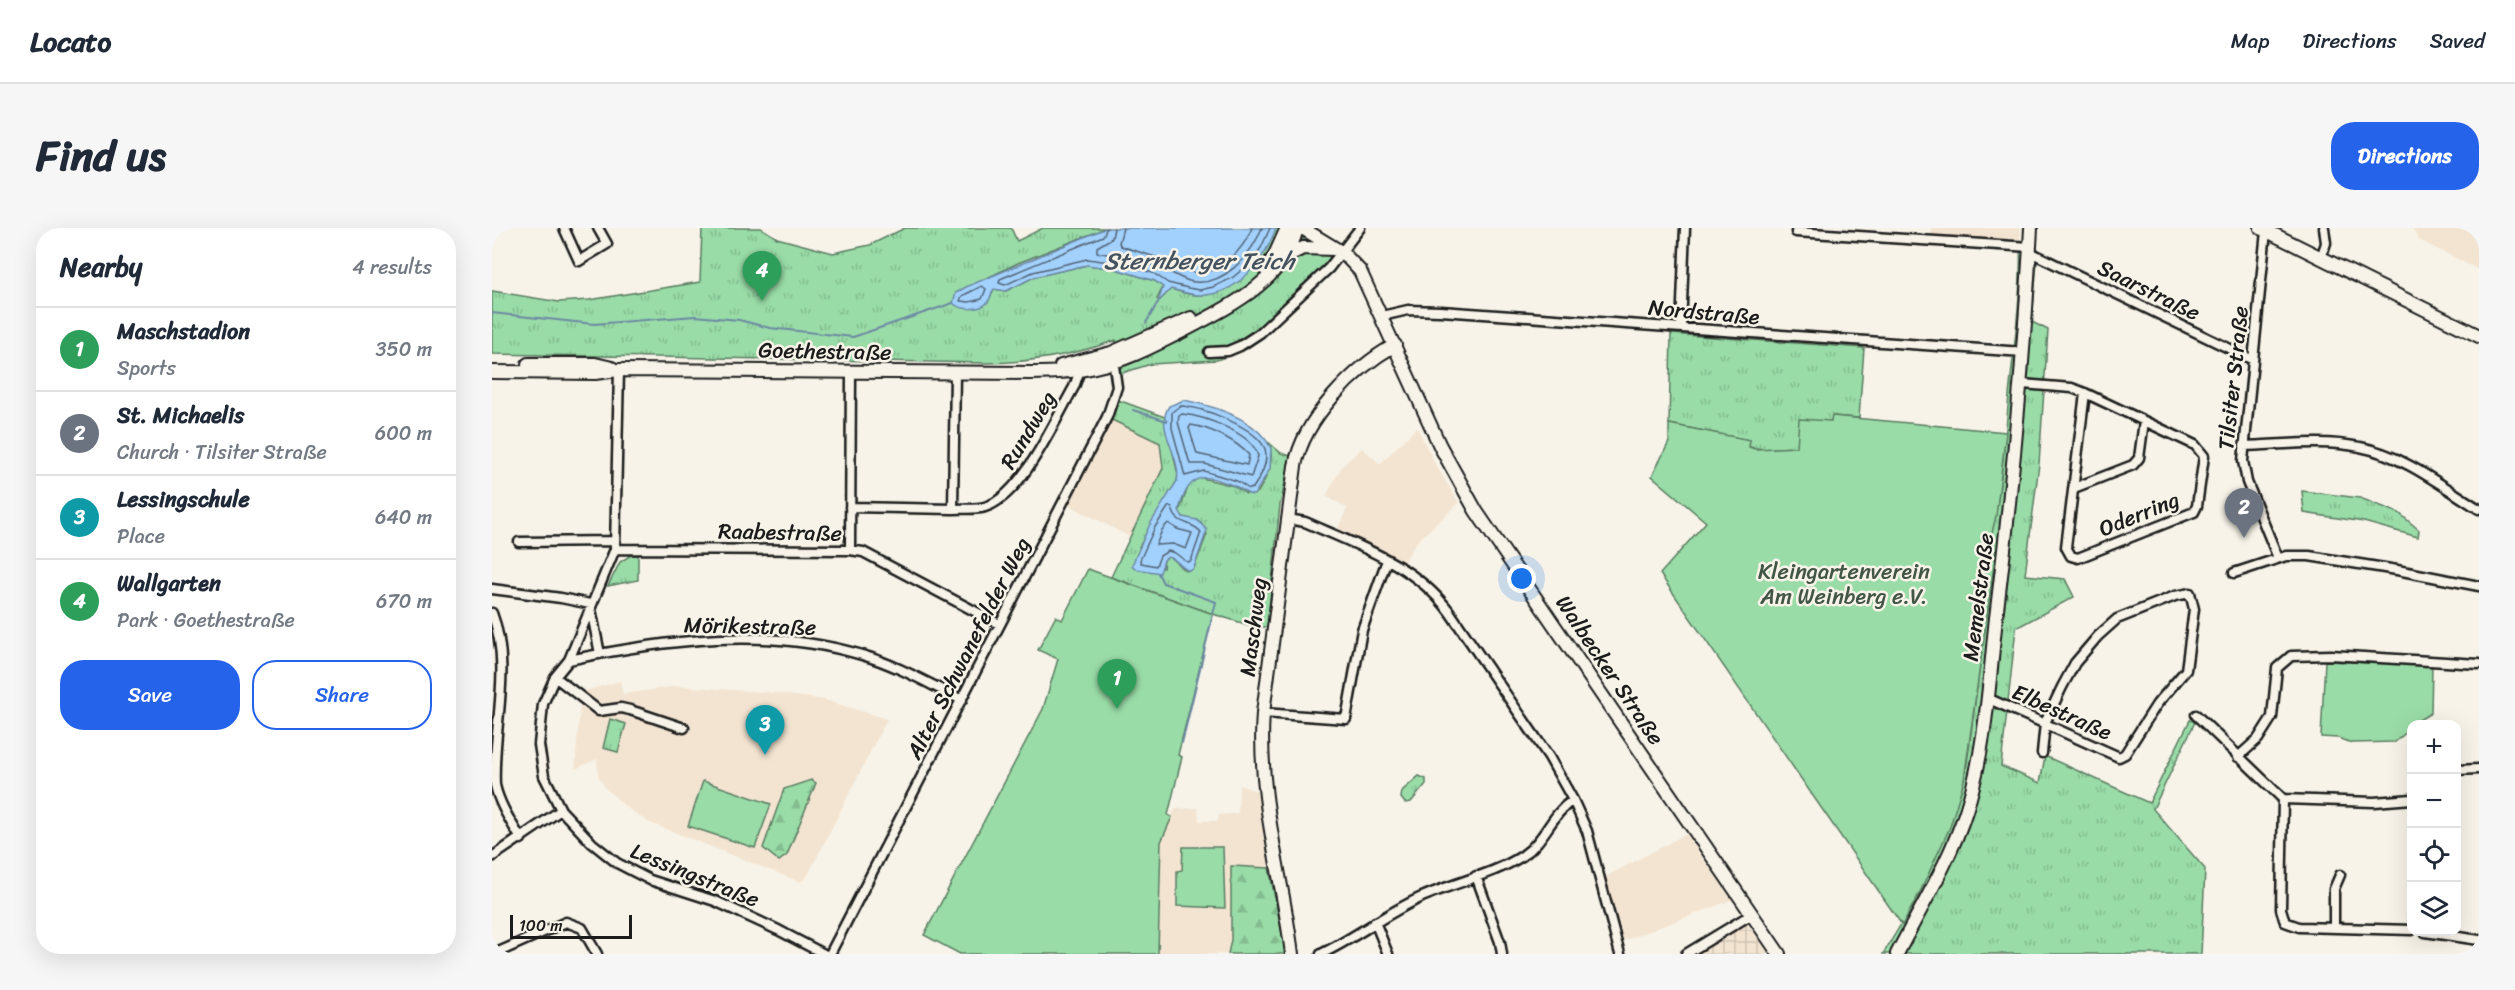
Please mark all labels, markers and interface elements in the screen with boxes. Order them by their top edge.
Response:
text: Locato [30,17,111,66]
text: Map [2231,22,2269,60]
text: Directions [2302,22,2397,60]
text: Saved [2430,22,2485,60]
text: Find us [36,119,166,193]
button: Directions [2331,122,2479,190]
water label: Sternberger Teich [1104,240,1297,282]
text: Nearby [60,244,142,290]
street label: Saarstraße [2091,248,2207,332]
text: 4 results [352,250,432,285]
pin: 4 [742,251,782,301]
street label: Nordstraße [1647,288,1762,336]
street label: Tilsiter Straße [2206,304,2260,452]
text: Maschstadion [117,312,250,351]
street label: Goethestraße [758,330,892,372]
text: 1 [75,332,84,367]
text: 350 m [376,332,432,367]
text: Sports [117,351,176,386]
street label: Rundweg [989,383,1067,477]
text: St. Michaelis [117,396,244,435]
text: 2 [74,416,85,451]
text: 600 m [375,416,432,451]
text: Church · Tilsiter Straße [117,435,327,470]
text: Lessingschule [117,480,250,519]
street label: Oderring [2093,480,2185,548]
pin: 2 [2224,488,2264,538]
text: 3 [74,500,85,535]
text: 640 m [375,500,432,535]
street label: Raabestraße [718,511,842,553]
text: Place [117,519,165,554]
street label: Alter Schwanefelder Weg [894,530,1041,767]
street label: Memelstraße [1951,531,2005,663]
park label: Kleingartenverein Am Weinberg e.V. [1758,552,1930,616]
text: Wallgarten [117,564,221,603]
your location [1507,564,1536,593]
street label: Maschweg [1228,575,1278,679]
text: 4 [73,584,86,619]
text: 670 m [376,584,432,619]
street label: Walbecker Straße [1545,587,1675,753]
text: Park · Goethestraße [117,603,295,638]
street label: Mörikestraße [683,605,817,647]
button: Save [60,660,240,730]
button: Share [252,660,432,730]
pin: 1 [1098,660,1136,709]
street label: Elbestraße [2006,673,2119,752]
pin: 3 [746,706,784,755]
map controls [2407,720,2461,936]
button: + [2407,720,2461,774]
button: − [2407,774,2461,828]
button: locate [2407,828,2461,882]
street label: Lessingstraße [624,831,766,919]
button: layers [2407,882,2461,936]
text: 100 m [519,911,563,940]
scale bar [510,912,632,940]

